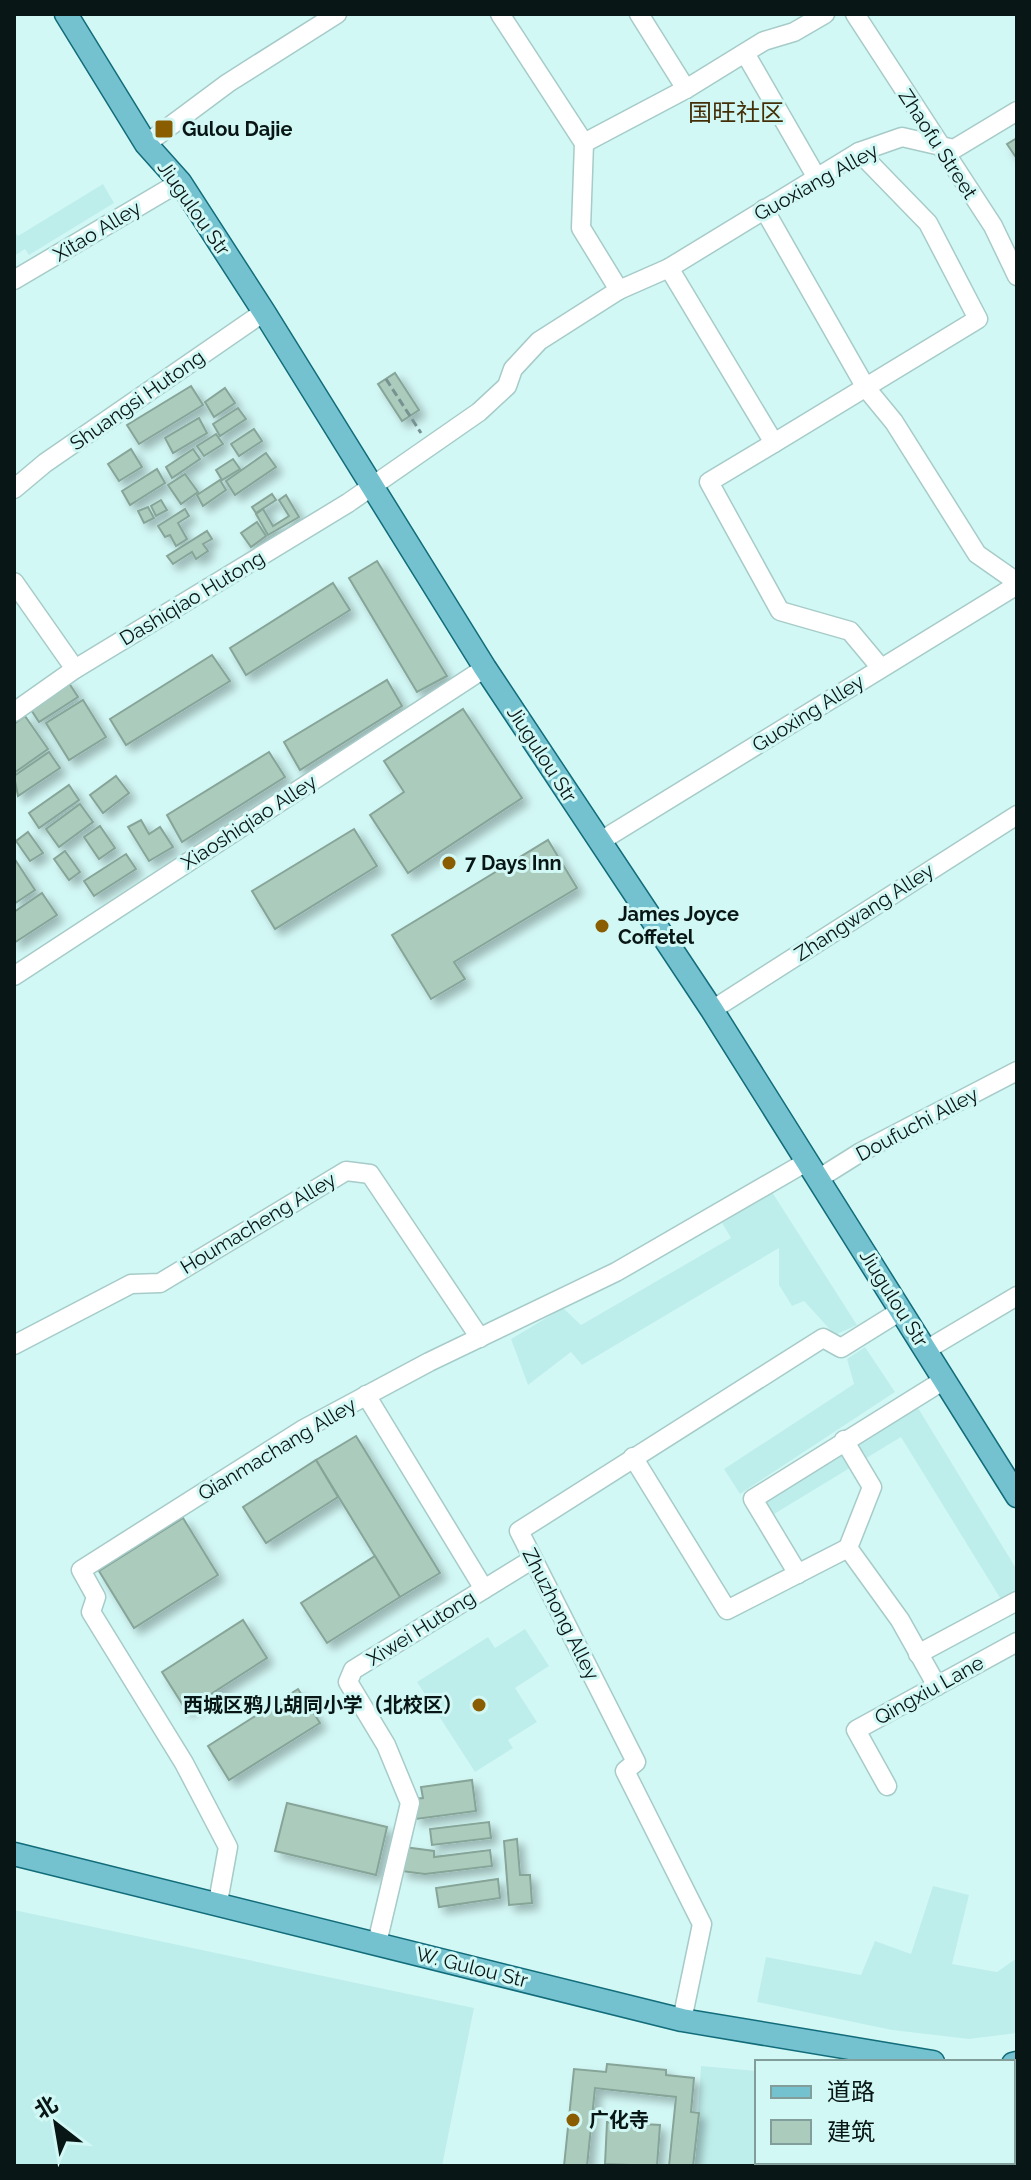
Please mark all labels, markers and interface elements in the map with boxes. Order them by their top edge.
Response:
street label: Zhaofu Street [894,85,983,204]
district label: 国旺社区 [688,98,784,127]
place label: Gulou Dajie [182,117,292,141]
marker: Gulou Dajie [153,118,175,140]
street label: Guoxiang Alley [750,138,882,226]
street label: Jiugulou Str [153,156,235,260]
street label: Xitao Alley [49,195,145,266]
street label: Shuangsi Hutong [65,345,209,455]
street label: Dashiqiao Hutong [115,545,269,651]
street label: Guoxing Alley [748,669,868,757]
street label: Jiugulou Str [502,701,582,807]
street label: Xiaoshiqiao Alley [177,769,321,875]
place label: 7 Days Inn [465,851,562,875]
marker: 7 Days Inn [440,854,458,872]
street label: Zhangwang Alley [790,858,938,966]
place label: James Joyce Coffetel [618,902,739,949]
marker: James Joyce Coffetel [593,917,611,935]
street label: Doufuchi Alley [852,1082,982,1166]
street label: Houmacheng Alley [176,1167,340,1279]
street label: Jiugulou Str [855,1245,933,1351]
street label: Qianmachang Alley [194,1392,360,1506]
street label: Zhuzhong Alley [517,1544,605,1684]
street label: Xiwei Hutong [362,1585,480,1671]
street label: Qingxiu Lane [870,1650,988,1730]
place label: 西城区鸦儿胡同小学（北校区） [183,1693,463,1717]
marker: 西城区鸦儿胡同小学（北校区） [470,1696,488,1714]
street label: W. Gulou Str [414,1941,530,1993]
legend [755,2060,1015,2164]
text: 道路 [827,2077,875,2106]
north arrow [16,2084,96,2164]
text: 北 [30,2090,62,2124]
place label: 广化寺 [589,2108,649,2132]
marker: 广化寺 [564,2111,582,2129]
text: 建筑 [827,2117,875,2146]

